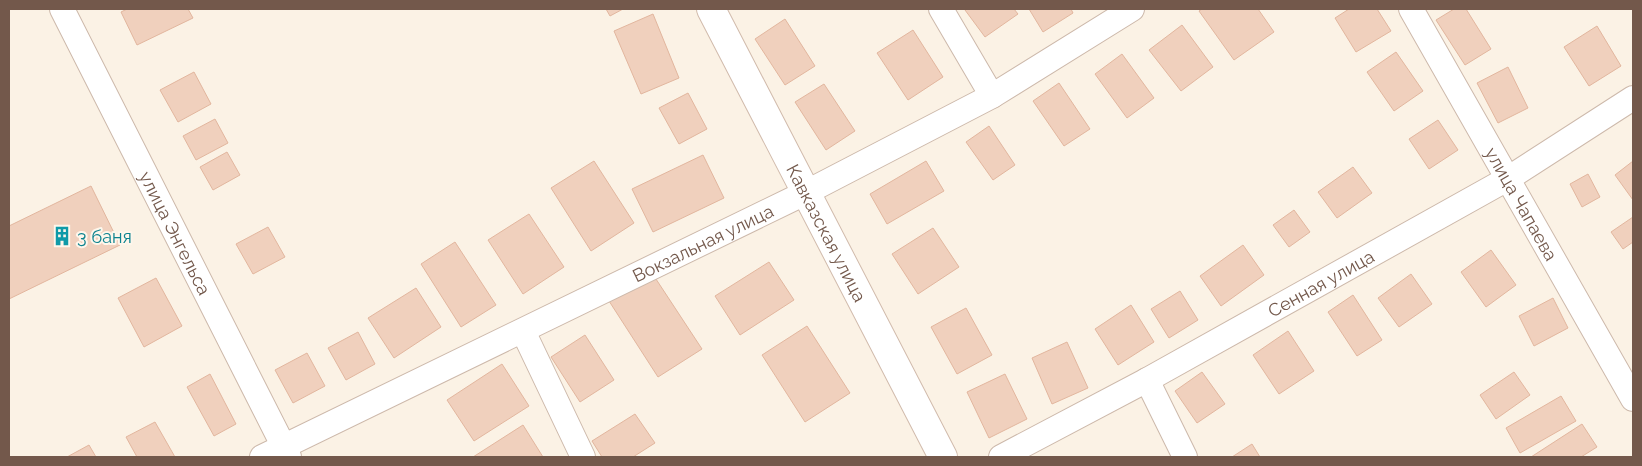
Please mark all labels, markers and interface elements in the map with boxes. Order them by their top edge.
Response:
street label: улица Чапаева [1481,143,1562,264]
street label: Кавказская улица [783,161,871,305]
street label: улица Энгельса [135,168,215,298]
street label: Вокзальная улица [629,200,776,286]
building icon: 3 баня [51,225,73,247]
place label: 3 баня [77,226,132,247]
street label: Сенная улица [1264,245,1377,321]

